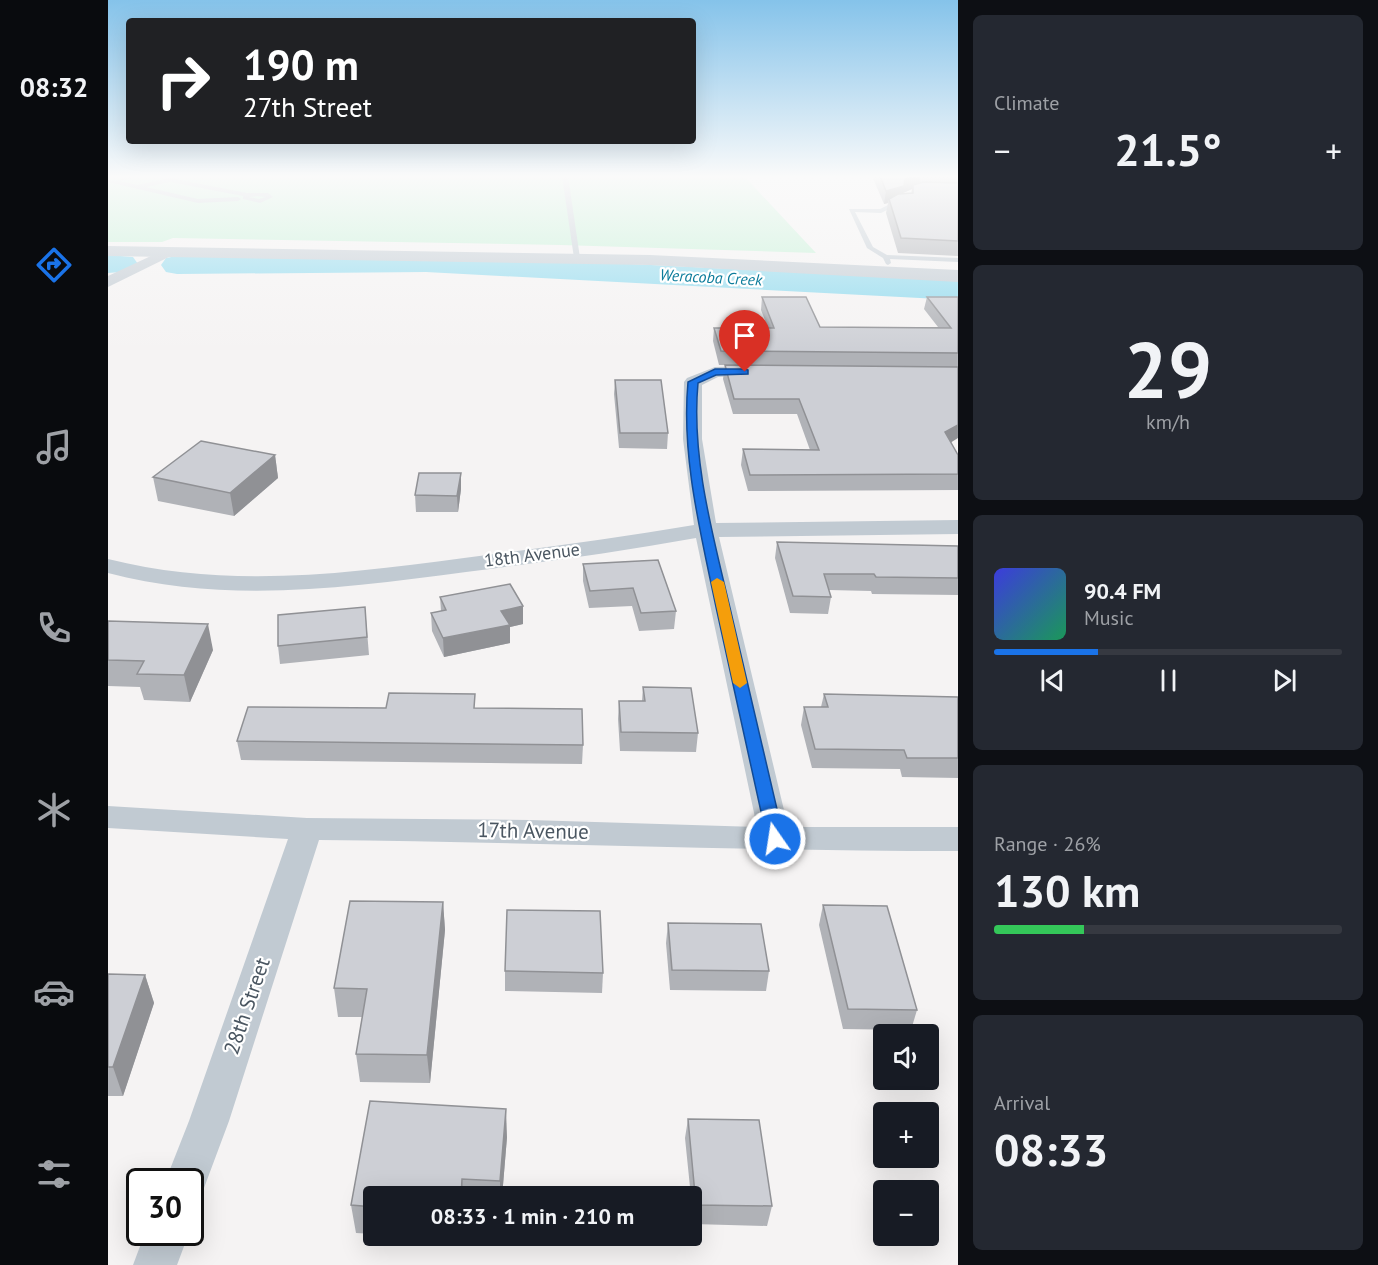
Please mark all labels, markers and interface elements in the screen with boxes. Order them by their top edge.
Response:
text: 190 m [243,37,359,92]
icon: right [144,42,222,120]
text: 08:32 [20,70,88,104]
text: 27th Street [243,90,372,124]
text: Climate [994,90,1060,116]
text: 21.5° [1114,120,1222,178]
text: − [994,129,1011,172]
text: + [1325,129,1342,172]
icon: directions [33,244,75,286]
water label: Weracoba Creek [659,264,764,290]
pin [719,310,770,372]
icon: arrive [728,319,761,352]
text: 29 [1124,319,1212,420]
text: km/h [1146,409,1190,435]
icon: music [33,426,75,468]
street label: 18th Avenue [483,537,581,572]
text: 90.4 FM [1084,577,1161,605]
text: Music [1084,605,1133,631]
icon: phone [33,607,75,649]
icon: previous [1036,664,1069,697]
icon: pause [1152,664,1185,697]
icon: next [1268,664,1301,697]
icon: climate [33,789,75,831]
position arrow [743,807,807,871]
street label: 17th Avenue [477,816,589,845]
text: Range · 26% [994,831,1101,857]
text: 130 km [994,861,1140,919]
street label: 28th Street [217,954,276,1058]
icon: car [33,971,75,1013]
map controls [873,1024,939,1246]
button: sound [873,1024,939,1090]
text: Arrival [994,1090,1050,1116]
button: + [873,1102,939,1168]
text: 08:33 [994,1120,1108,1178]
icon: filters [33,1153,75,1195]
speed limit sign: 30 [126,1168,204,1246]
button: − [873,1180,939,1246]
text: 08:33 · 1 min · 210 m [431,1202,634,1230]

